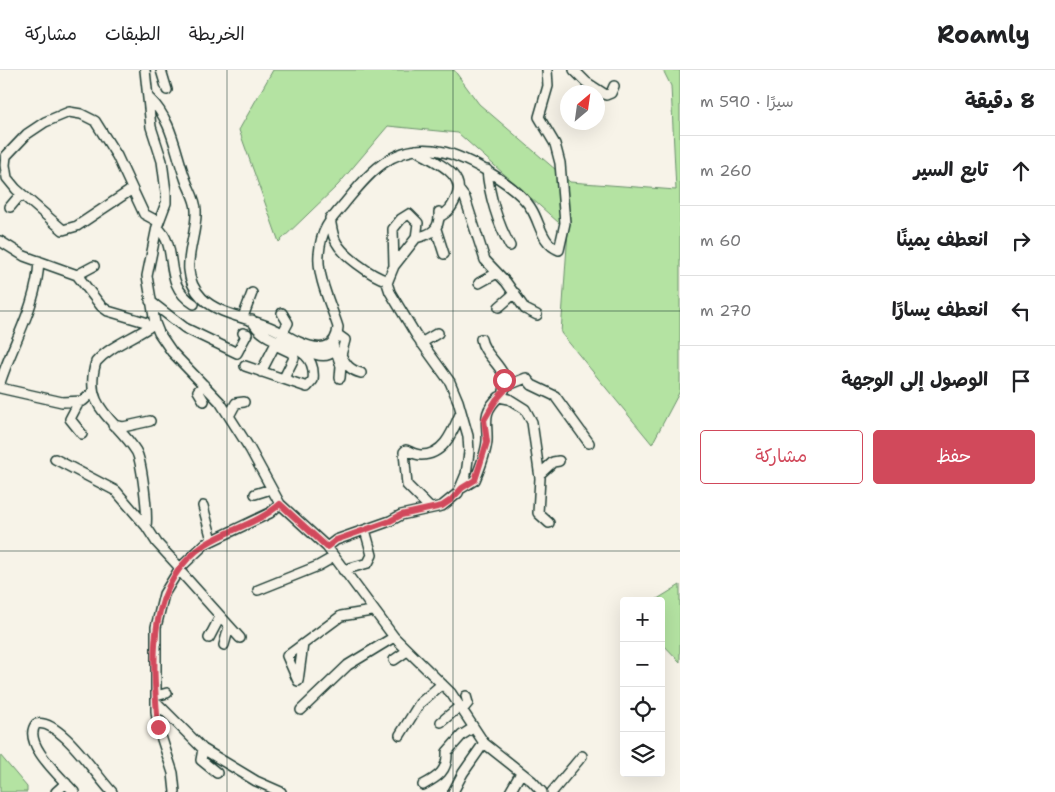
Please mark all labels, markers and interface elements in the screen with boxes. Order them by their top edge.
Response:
text: Roamly [937,19,1030,51]
text: مشاركة [25,22,77,46]
text: الطبقات [105,22,161,46]
text: الخريطة [189,22,245,46]
north arrow [560,85,605,130]
text: 8 دقيقة [965,87,1035,115]
text: سيرًا · 590 m [700,91,794,112]
text: تابع السير [914,157,988,182]
icon: ahead [1007,157,1035,185]
text: 260 m [700,160,752,181]
text: انعطف يمينًا [897,227,988,252]
icon: right [1007,227,1035,255]
text: 60 m [700,230,741,251]
text: انعطف يسارًا [892,297,988,322]
icon: left [1007,297,1035,325]
text: 270 m [700,300,751,321]
text: الوصول إلى الوجهة [841,367,988,392]
icon: arrive [1007,367,1035,395]
route start [493,369,516,392]
button: مشاركة [700,430,863,484]
button: حفظ [873,430,1035,484]
map controls [620,597,665,777]
button: + [620,597,665,642]
button: − [620,642,665,687]
button: locate [620,687,665,732]
route end [147,716,170,739]
button: layers [620,732,665,777]

